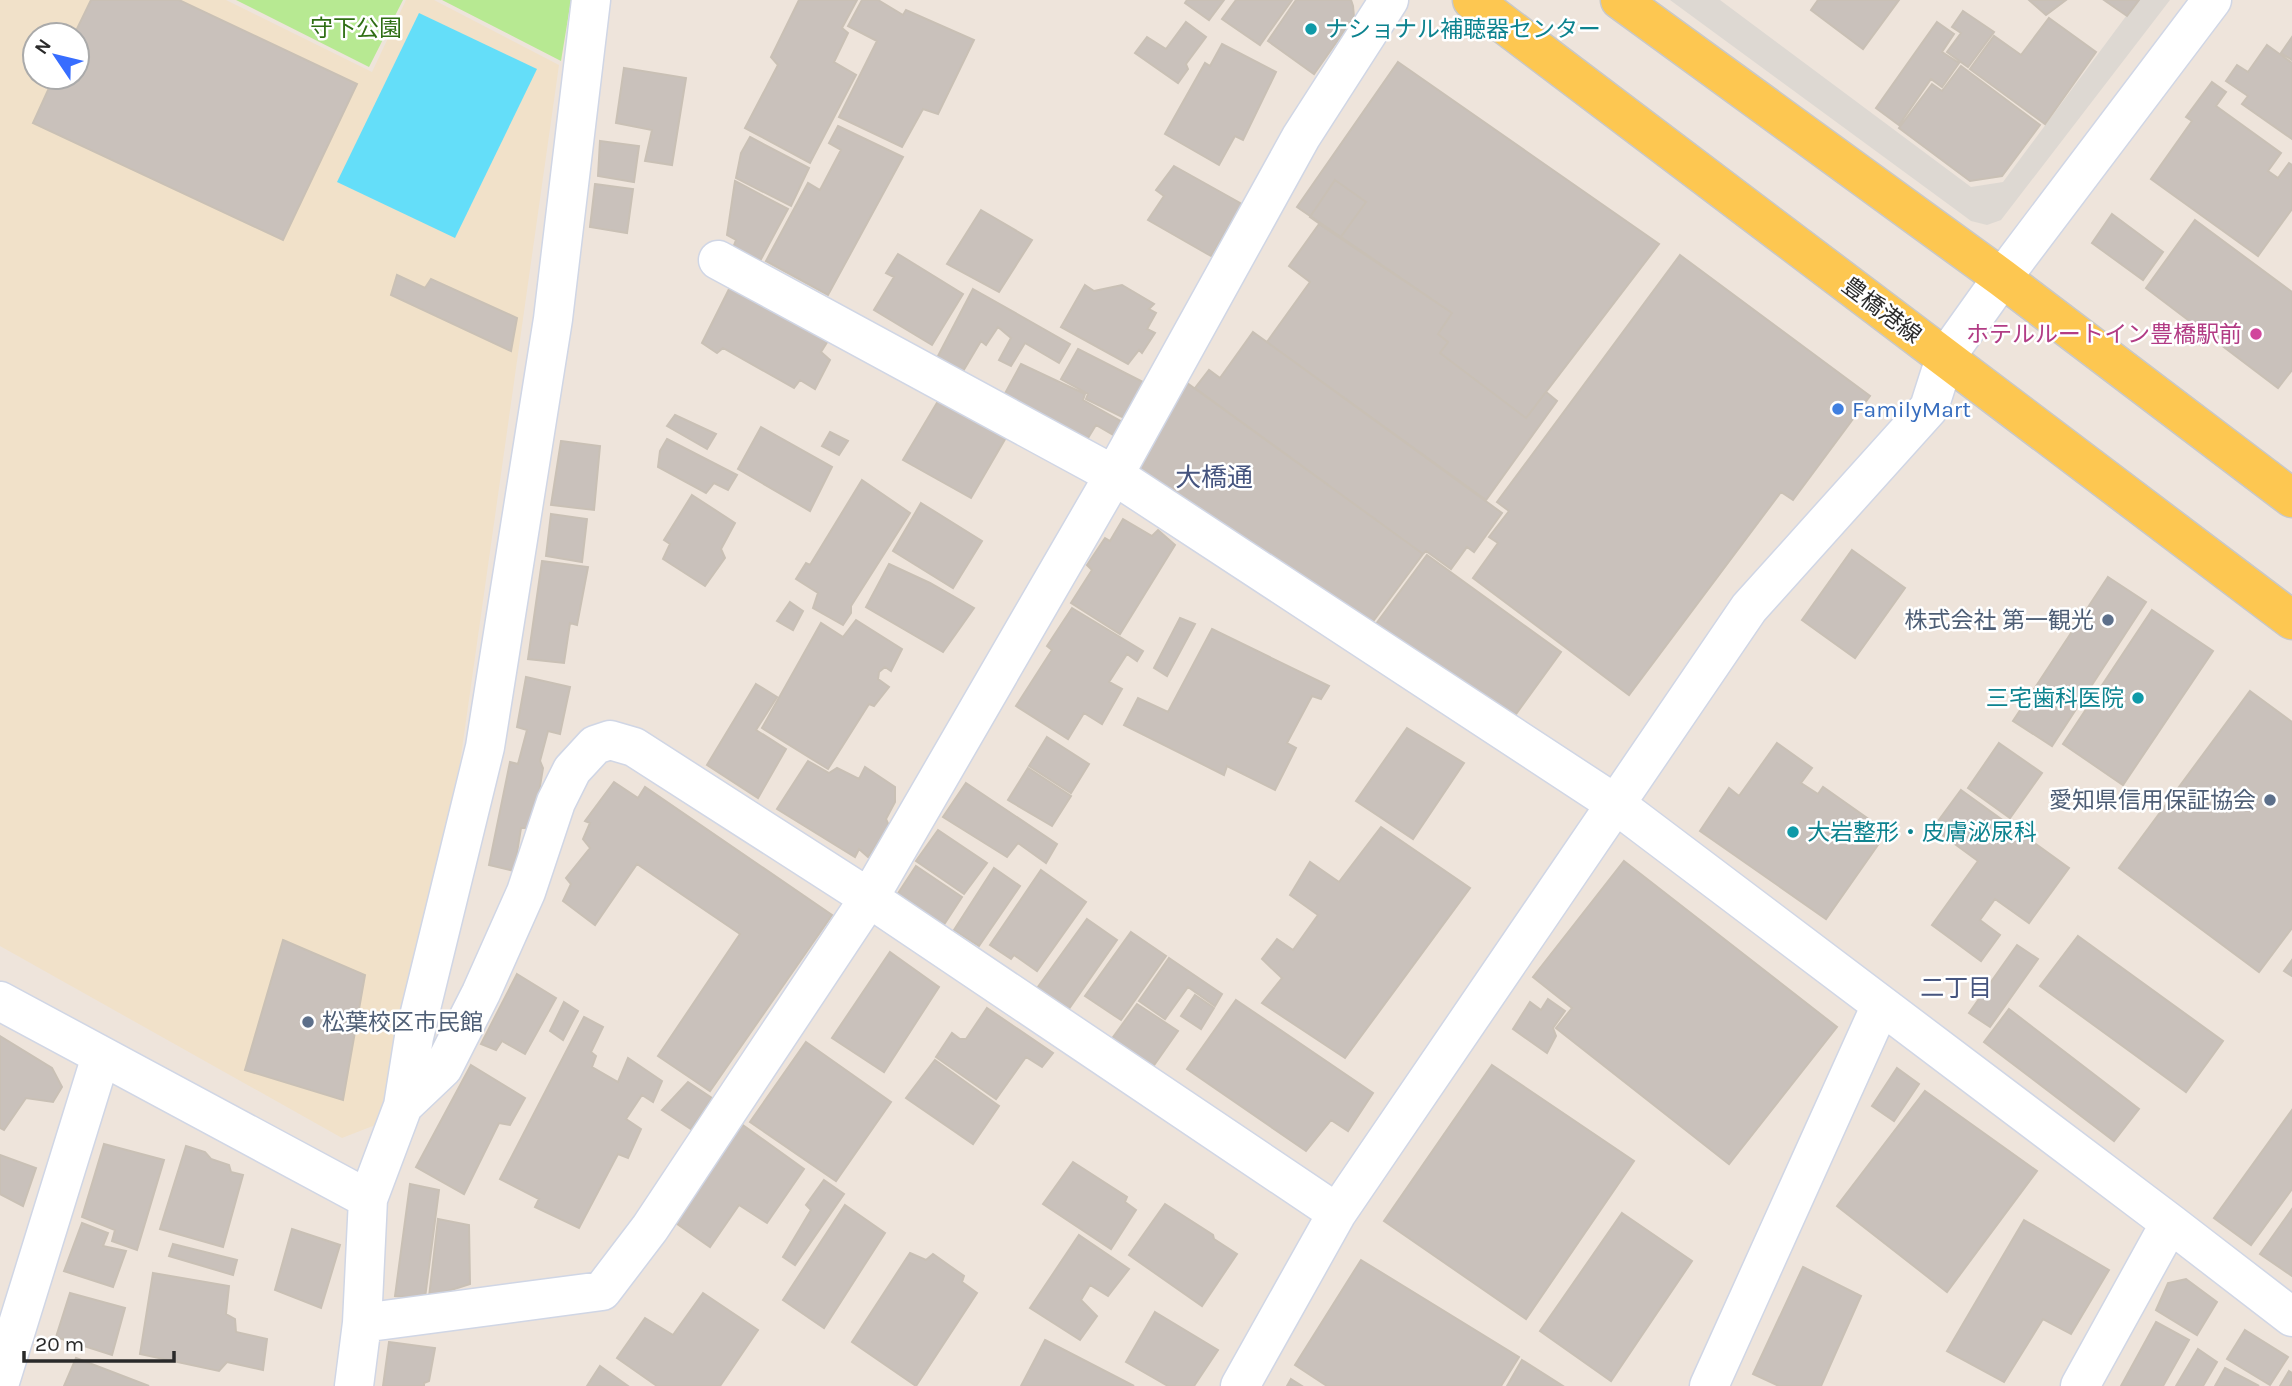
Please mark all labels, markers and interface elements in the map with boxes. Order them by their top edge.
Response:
park label: 守下公園 [310,15,402,42]
place label: ナショナル補聴器センター [1325,16,1601,43]
north arrow [21,21,91,91]
marker: ナショナル補聴器センター [1303,21,1319,37]
text: N [30,35,56,59]
street label: 豊橋港線 [1837,272,1927,349]
place label: ホテルルートイン豊橋駅前 [1966,321,2242,348]
marker: ホテルルートイン豊橋駅前 [2248,326,2264,342]
place label: FamilyMart [1852,396,1971,423]
marker: FamilyMart [1830,401,1846,417]
district label: 大橋通 [1175,462,1253,493]
place label: 株式会社 第一観光 [1905,607,2094,634]
marker: 株式会社 第一観光 [2100,612,2116,628]
place label: 三宅歯科医院 [1986,685,2124,712]
marker: 三宅歯科医院 [2130,690,2146,706]
place label: 愛知県信用保証協会 [2049,787,2256,814]
marker: 愛知県信用保証協会 [2262,792,2278,808]
place label: 大岩整形・皮膚泌尿科 [1807,819,2037,846]
marker: 大岩整形・皮膚泌尿科 [1785,824,1801,840]
district label: 二丁目 [1920,974,1992,1002]
place label: 松葉校区市民館 [322,1009,483,1036]
marker: 松葉校区市民館 [300,1014,316,1030]
scale bar [24,1320,175,1364]
text: 20 m [35,1332,84,1356]

